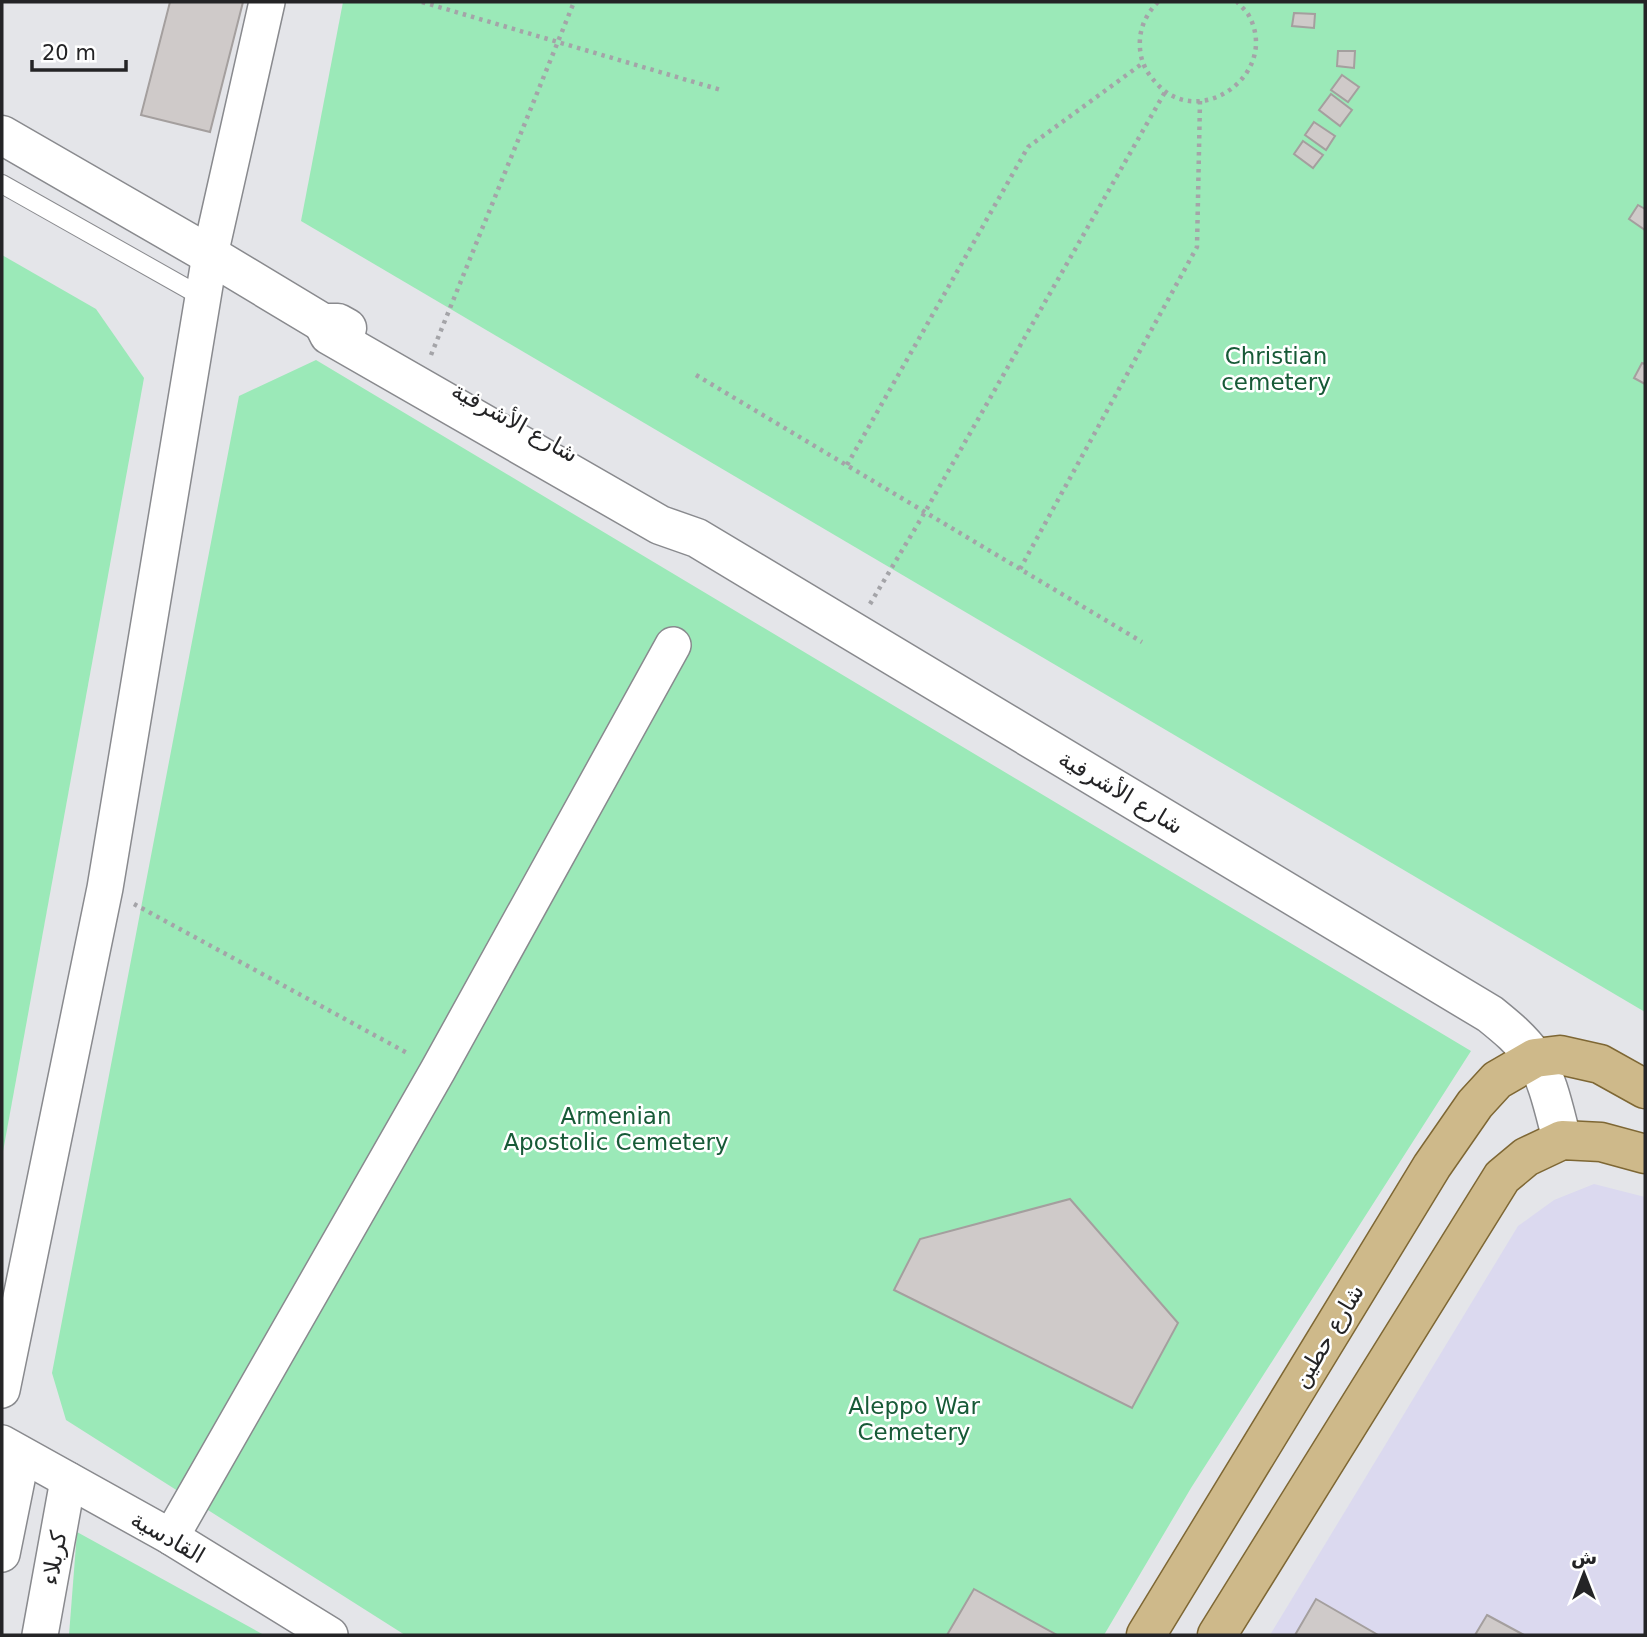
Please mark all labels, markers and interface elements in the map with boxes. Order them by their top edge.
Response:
scale bar [32,28,126,72]
text: 20 m [42,41,96,65]
park label: Christian cemetery [1221,343,1331,395]
street label: شارع الأشرفية [447,376,583,468]
street label: شارع الأشرفية [1054,744,1188,840]
park label: Armenian Apostolic Cemetery [503,1103,729,1155]
street label: شارع حطين [1287,1280,1370,1393]
park label: Aleppo War Cemetery [848,1393,980,1445]
street label: القادسية [127,1506,209,1568]
street label: كربلاء [36,1529,73,1587]
north arrow [1549,1539,1619,1609]
text: ش [1571,1546,1597,1569]

